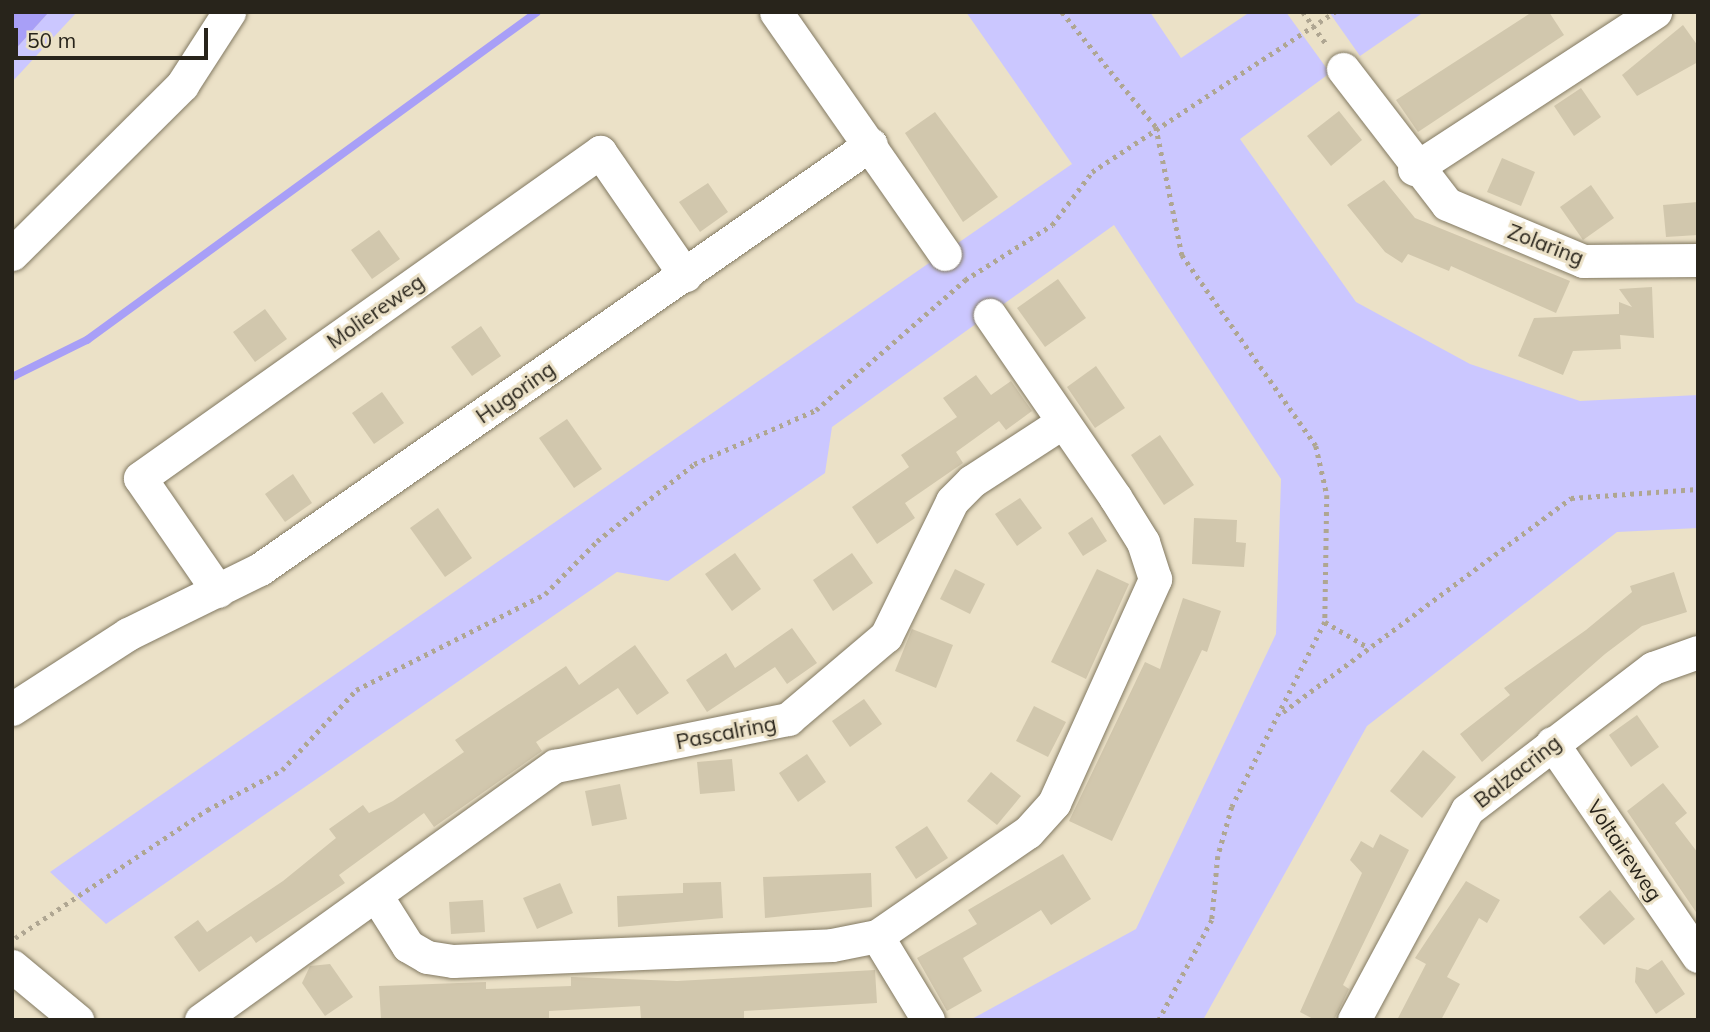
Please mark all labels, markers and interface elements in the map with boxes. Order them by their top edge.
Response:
scale bar [18,14,212,58]
text: 50 m [27,27,76,53]
street label: Zolaring [1504,218,1588,270]
street label: Moliereweg [322,268,428,354]
street label: Hugoring [471,356,559,428]
street label: Pascalring [674,710,778,754]
street label: Balzacring [1469,729,1565,813]
street label: Voltaireweg [1582,795,1668,905]

